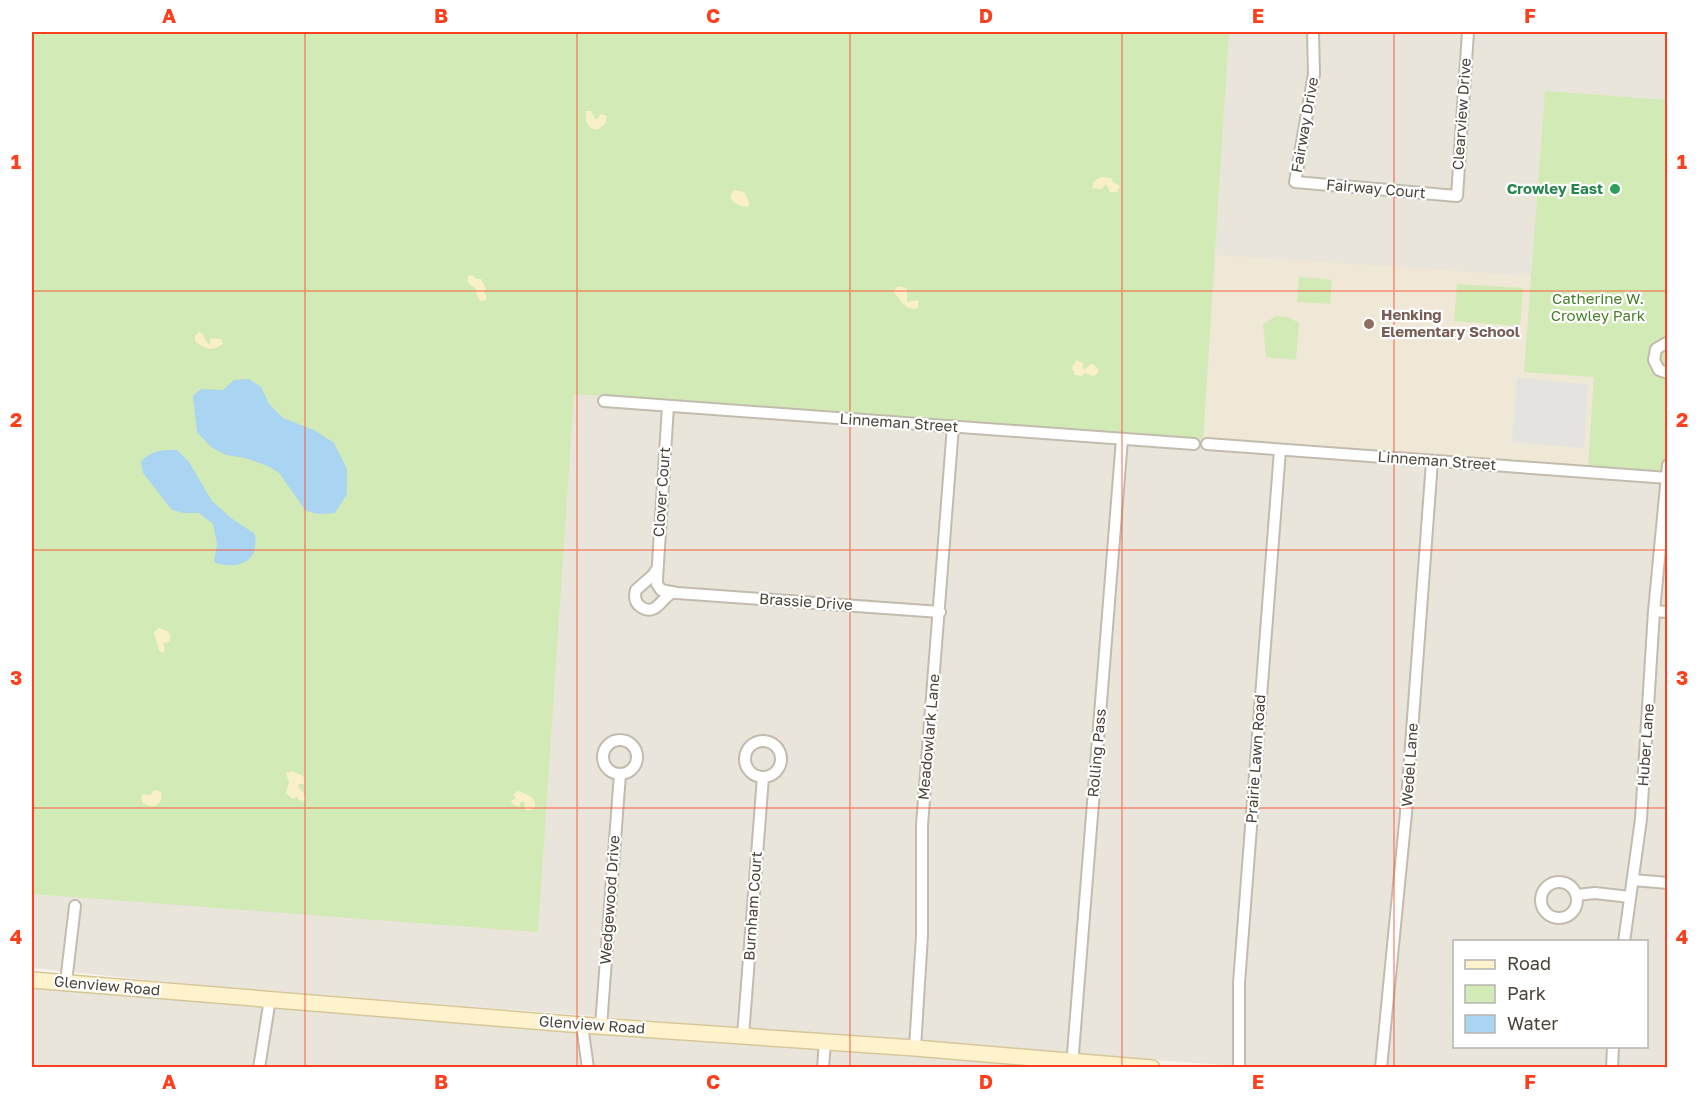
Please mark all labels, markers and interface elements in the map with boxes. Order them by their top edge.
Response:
text: A [162,3,176,27]
text: B [434,3,448,27]
text: C [706,3,720,27]
text: D [979,3,993,27]
text: E [1252,3,1264,27]
text: F [1524,3,1536,27]
street label: Clearview Drive [1448,57,1474,171]
street label: Fairway Drive [1287,75,1321,174]
text: 1 [11,149,21,173]
text: 1 [1677,149,1687,173]
street label: Fairway Court [1326,175,1427,201]
place label: Crowley East [1507,179,1603,197]
marker: Crowley East [1608,182,1622,196]
park label: Catherine W. Crowley Park [1551,289,1646,324]
place label: Henking Elementary School [1381,305,1520,340]
marker: Henking Elementary School [1362,317,1376,331]
text: 2 [10,407,22,431]
text: 2 [1676,407,1688,431]
street label: Linneman Street [839,409,959,435]
street label: Clover Court [649,446,673,538]
street label: Linneman Street [1377,447,1497,473]
street label: Brassie Drive [759,589,854,613]
text: 3 [10,665,22,689]
text: 3 [1676,665,1688,689]
street label: Meadowlark Lane [914,673,943,801]
street label: Prairie Lawn Road [1242,694,1268,824]
street label: Huber Lane [1633,703,1657,787]
street label: Rolling Pass [1083,708,1109,798]
street label: Wedel Lane [1397,722,1421,807]
street label: Wedgewood Drive [596,834,623,965]
street label: Burnham Court [739,851,765,961]
text: 4 [10,924,22,948]
text: 4 [1676,924,1688,948]
legend [1453,940,1648,1048]
text: Road [1507,952,1551,974]
street label: Glenview Road [53,971,161,999]
text: Park [1507,982,1546,1004]
street label: Glenview Road [538,1011,646,1037]
text: Water [1507,1012,1558,1034]
text: A [162,1069,176,1093]
text: B [434,1069,448,1093]
text: C [706,1069,720,1093]
text: D [979,1069,993,1093]
text: E [1252,1069,1264,1093]
text: F [1524,1069,1536,1093]

